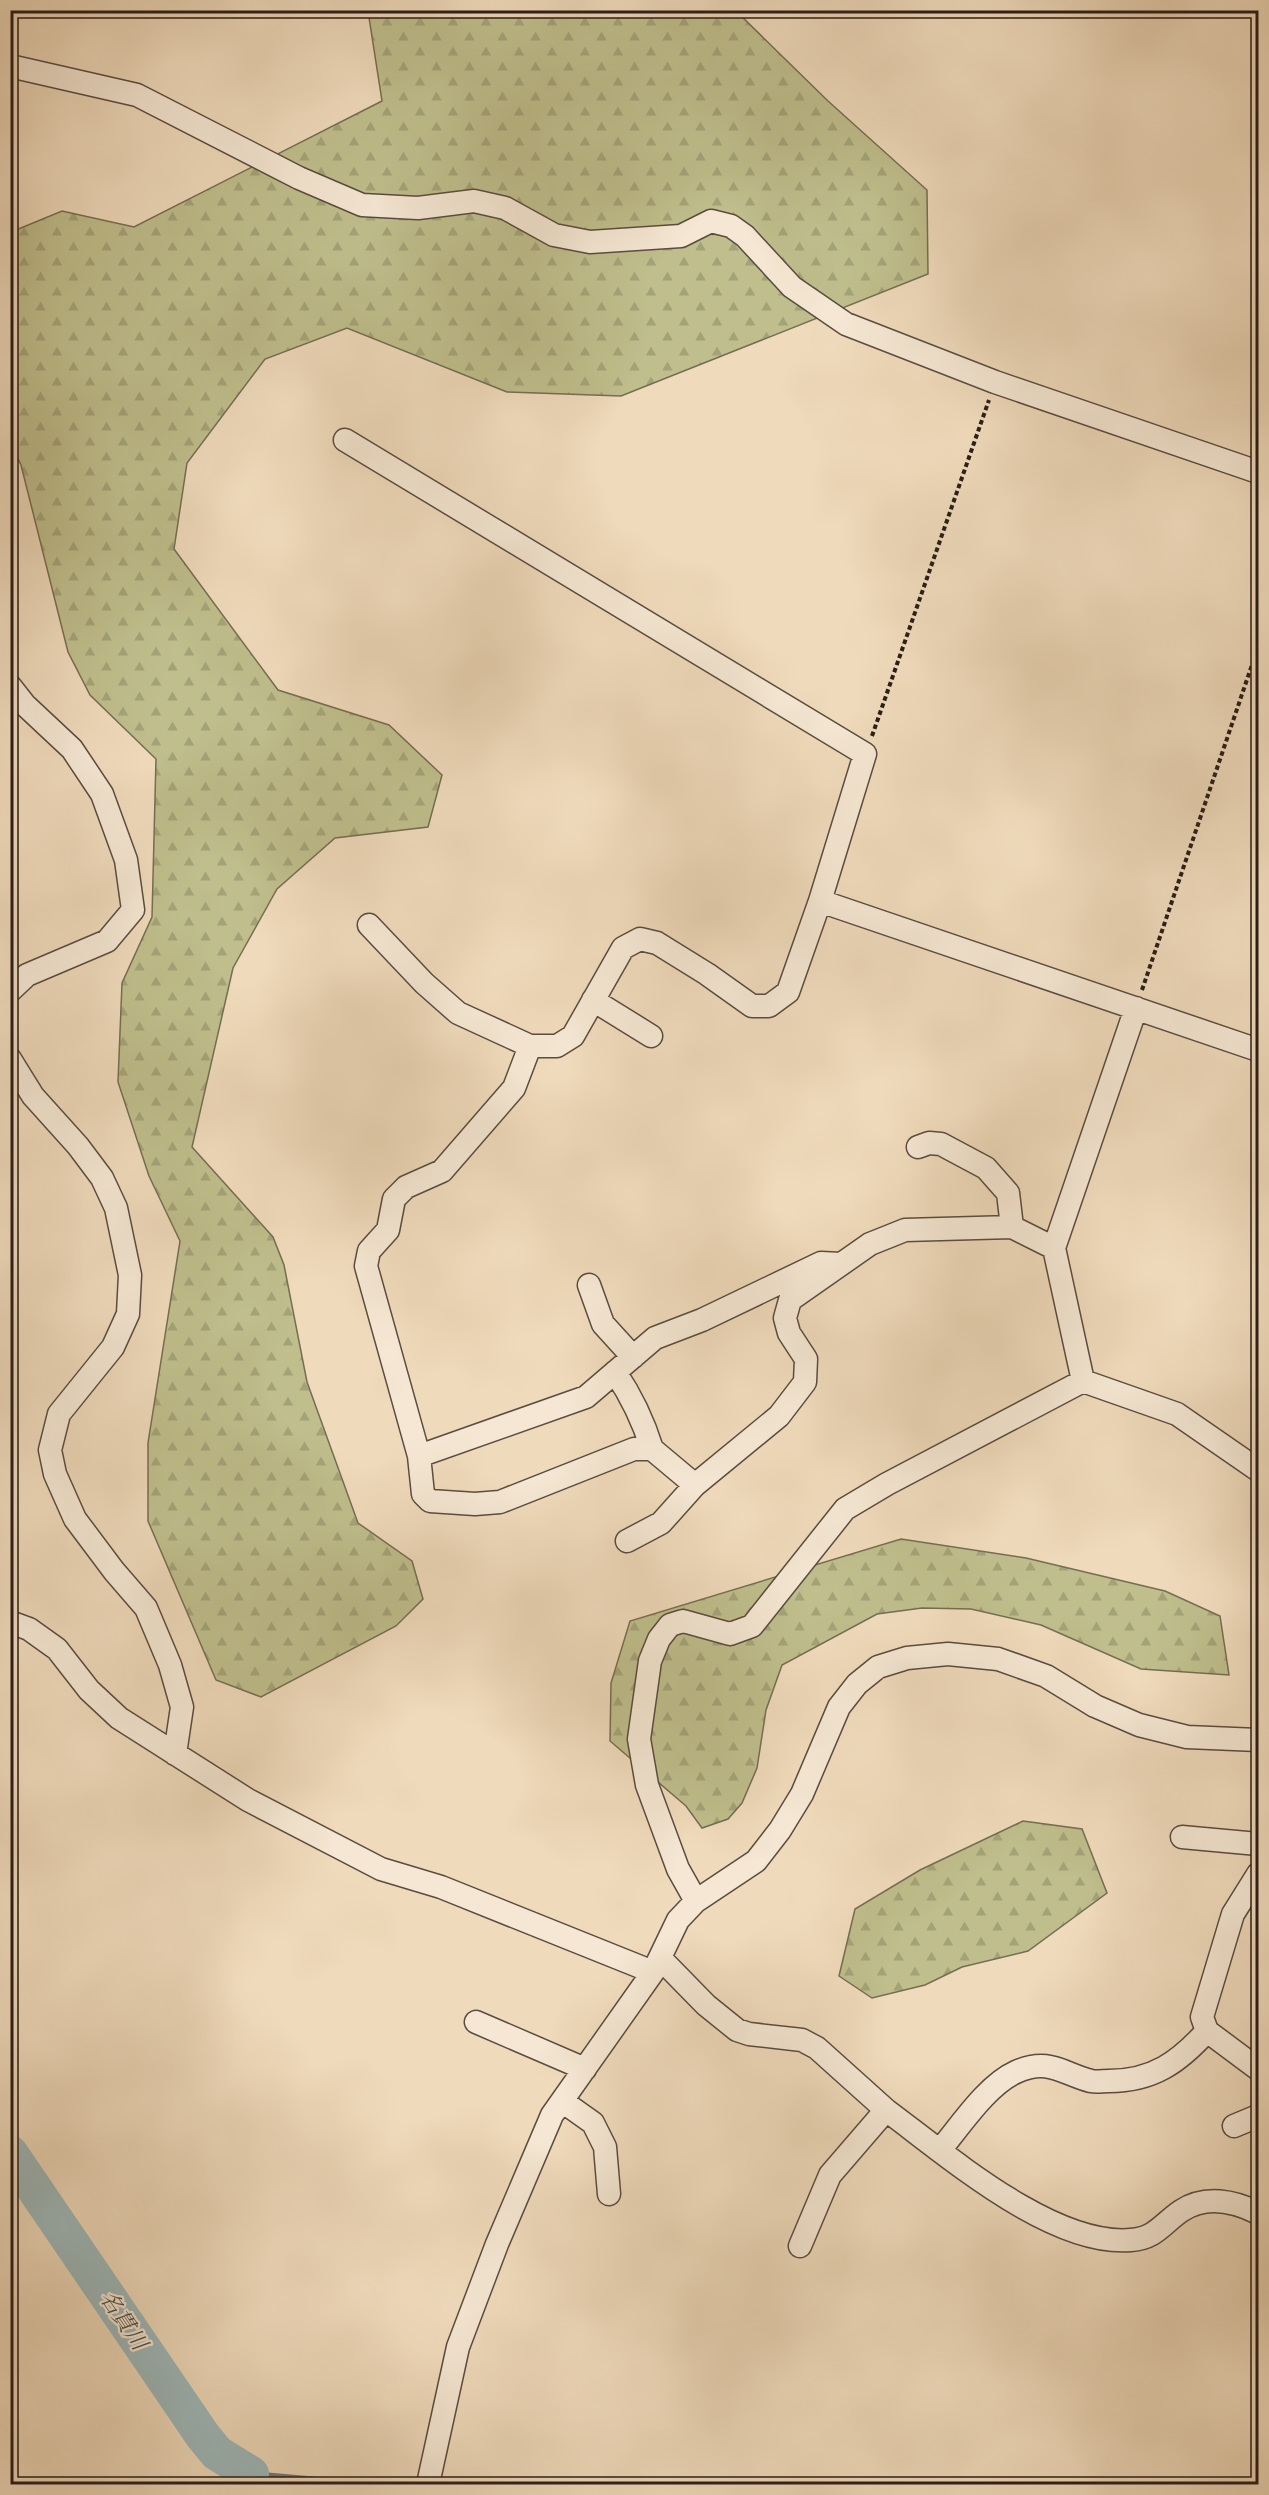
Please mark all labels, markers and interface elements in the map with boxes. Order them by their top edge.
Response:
water label: 名貫川 [93,2285,155,2357]

